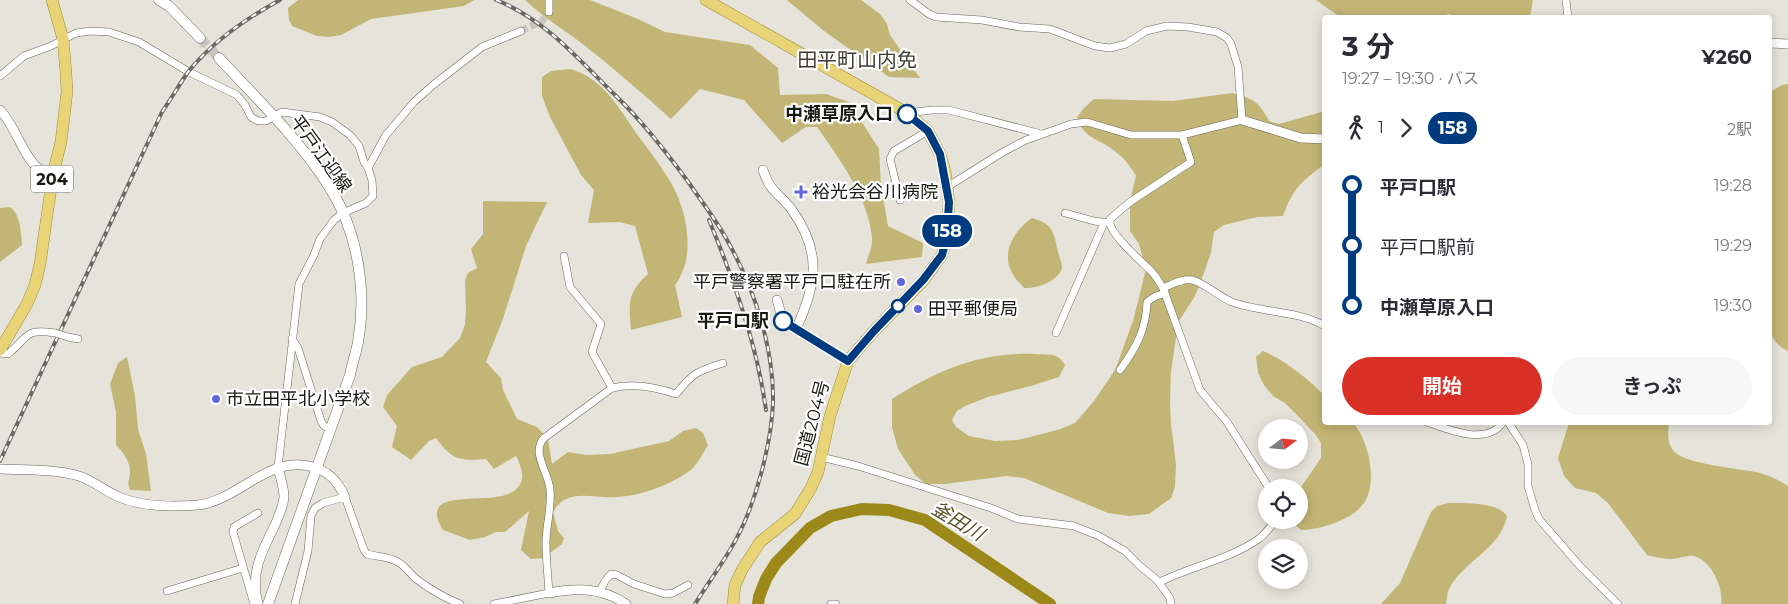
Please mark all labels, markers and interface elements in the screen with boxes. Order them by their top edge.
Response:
text: 3 分 [1342,29,1395,63]
text: ¥260 [1702,46,1752,69]
district label: 田平町山内免 [797,48,917,72]
text: 19:27 – 19:30 · バス [1342,69,1479,88]
place label: 中瀬草原入口 [785,103,893,125]
marker: 中瀬草原入口 [897,104,917,124]
street label: 平戸江迎線 [286,111,356,197]
icon: walk [1342,114,1370,142]
icon: forward [1392,114,1420,142]
text: 158 [1438,117,1467,139]
text: 1 [1378,118,1384,137]
text: 2駅 [1727,120,1752,139]
road number: 204 [31,165,73,192]
text: 平戸口駅 [1380,176,1456,199]
text: 19:28 [1714,176,1752,195]
place label: 裕光会谷川病院 [812,181,938,203]
marker: 裕光会谷川病院 [794,185,808,199]
line badge: 158 [918,215,976,247]
text: 158 [932,220,962,242]
text: 平戸口駅前 [1380,236,1475,259]
text: 19:29 [1714,236,1752,255]
place label: 平戸警察署平戸口駐在所 [693,271,891,293]
marker: 平戸警察署平戸口駐在所 [895,276,907,288]
text: 中瀬草原入口 [1380,296,1494,319]
text: 19:30 [1713,296,1752,315]
place label: 田平郵便局 [928,298,1018,320]
unlabelled marker [891,299,905,313]
marker: 田平郵便局 [912,303,924,315]
place label: 平戸口駅 [697,310,769,332]
marker: 平戸口駅 [773,311,793,331]
button: 開始 [1342,357,1542,415]
button: きっぷ [1552,357,1752,415]
street label: 国道204号 [790,378,834,468]
place label: 市立田平北小学校 [226,388,370,410]
marker: 市立田平北小学校 [210,393,222,405]
north arrow [1258,419,1308,469]
map controls [1258,419,1308,589]
button: locate [1258,479,1308,529]
water label: 釜田川 [928,496,990,547]
button: layers [1258,539,1308,589]

